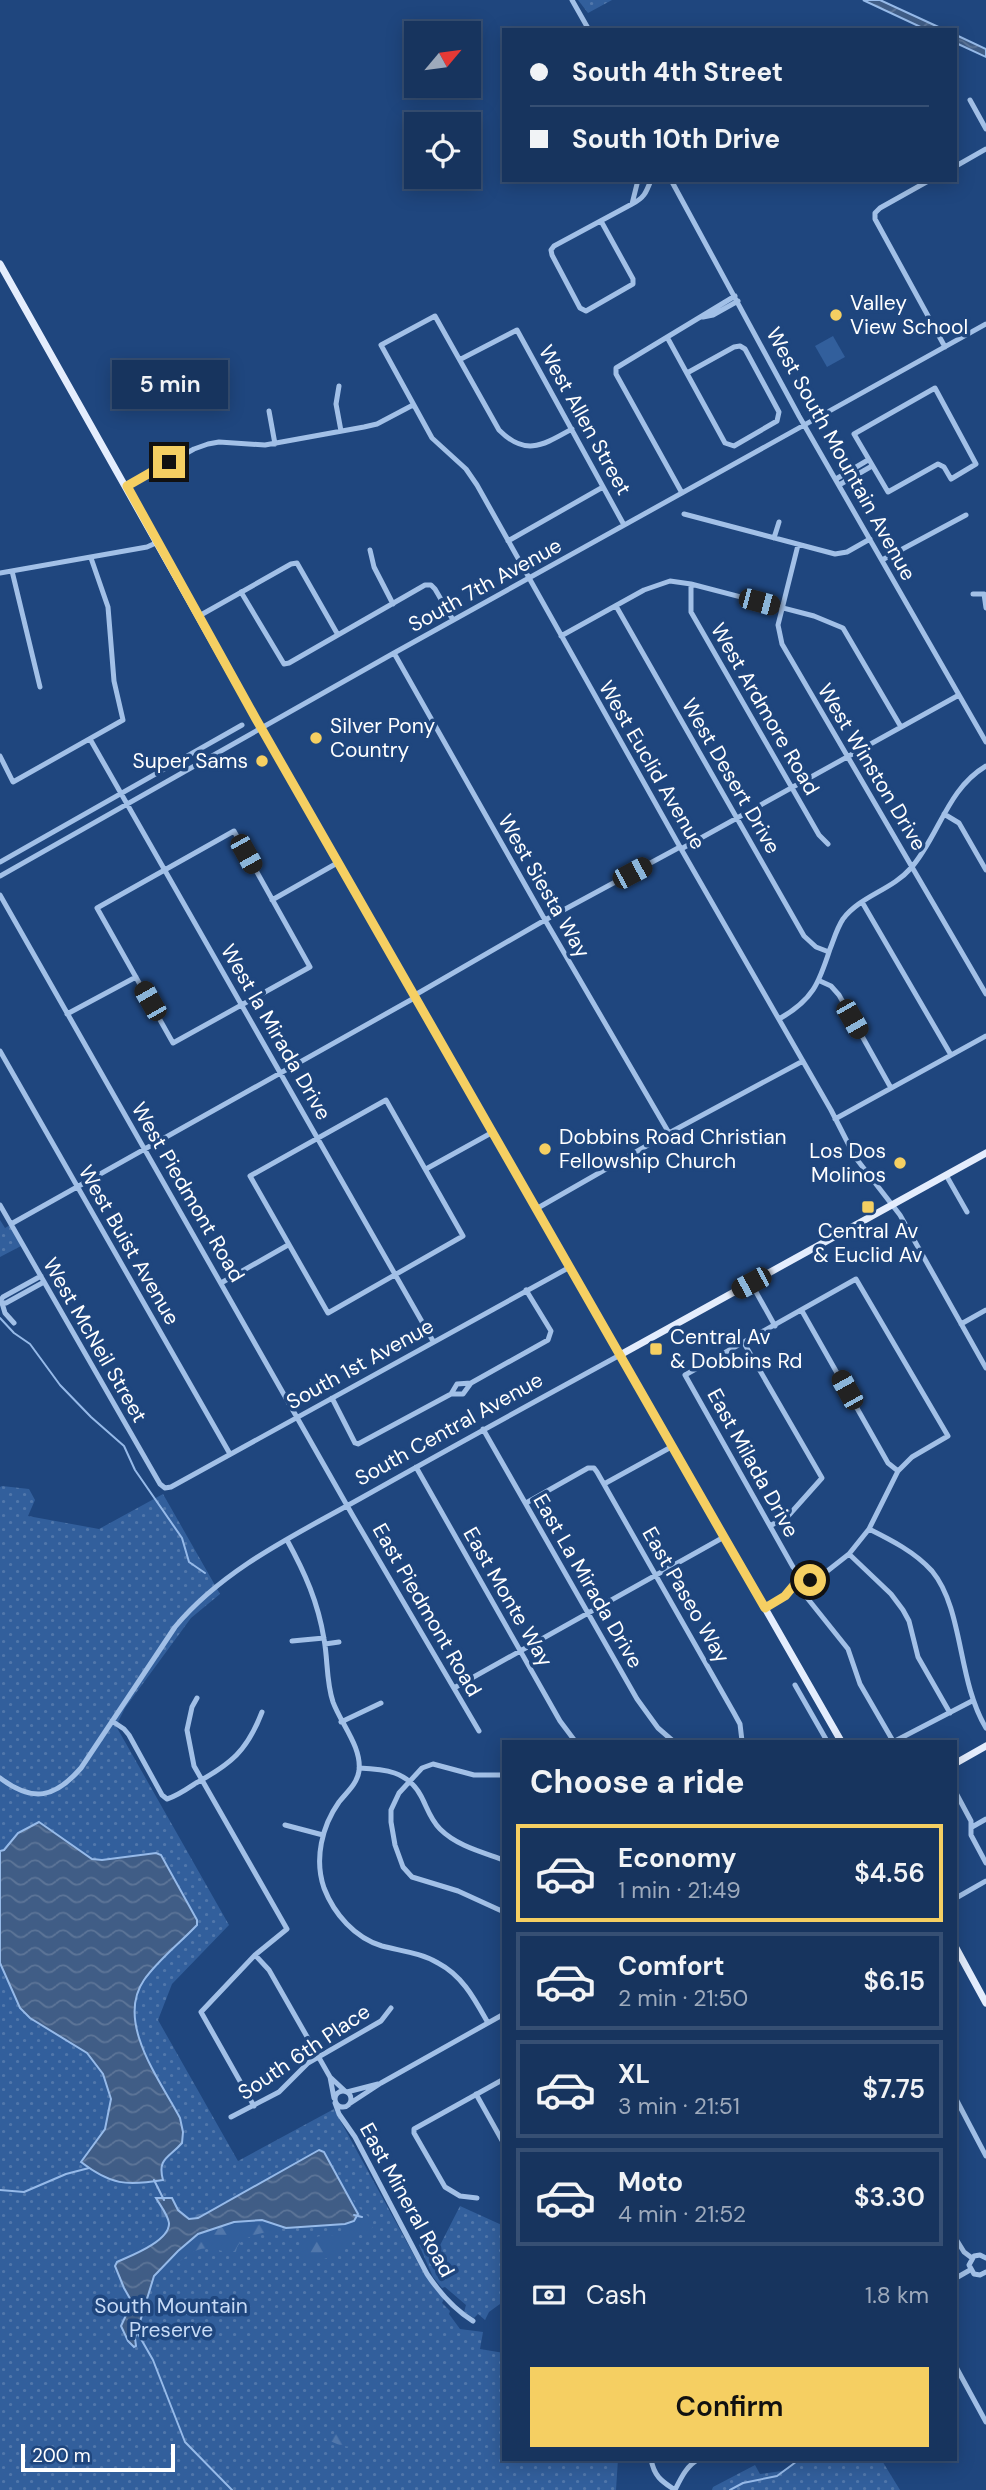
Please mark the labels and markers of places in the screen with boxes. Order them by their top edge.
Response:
place label: Valley View School [850,289,968,341]
marker: Valley View School [828,307,844,323]
place label: Silver Pony Country [330,712,435,764]
marker: Silver Pony Country [308,730,324,746]
place label: Super Sams [133,747,248,775]
marker: Super Sams [254,753,270,769]
place label: Dobbins Road Christian Fellowship Church [559,1123,787,1175]
place label: Los Dos Molinos [809,1137,886,1189]
marker: Dobbins Road Christian Fellowship Church [537,1141,553,1157]
marker: Los Dos Molinos [892,1155,908,1171]
marker: Central Av & Euclid Av [860,1199,876,1215]
place label: Central Av & Euclid Av [813,1217,923,1269]
place label: Central Av & Dobbins Rd [670,1323,802,1375]
marker: Central Av & Dobbins Rd [648,1341,664,1357]

